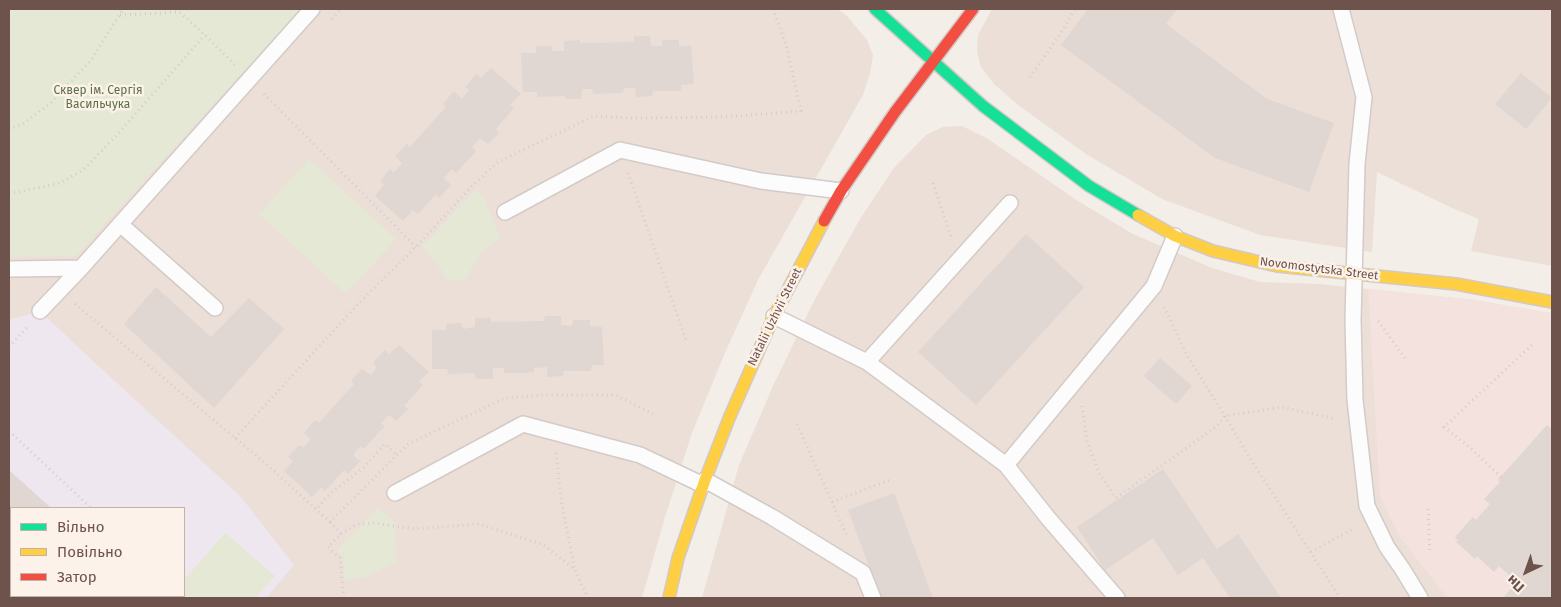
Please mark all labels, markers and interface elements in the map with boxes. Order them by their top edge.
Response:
park label: Сквер ім. Сергія Васильчука [53,84,143,112]
street label: Novomostytska Street [1259,255,1379,283]
street label: Natalii Uzhvii Street [745,266,805,368]
legend [10,507,185,597]
text: Вільно [57,518,104,536]
text: Повільно [57,543,123,561]
north arrow [1501,547,1551,597]
text: Затор [57,568,97,586]
text: Пн [1503,571,1528,596]

